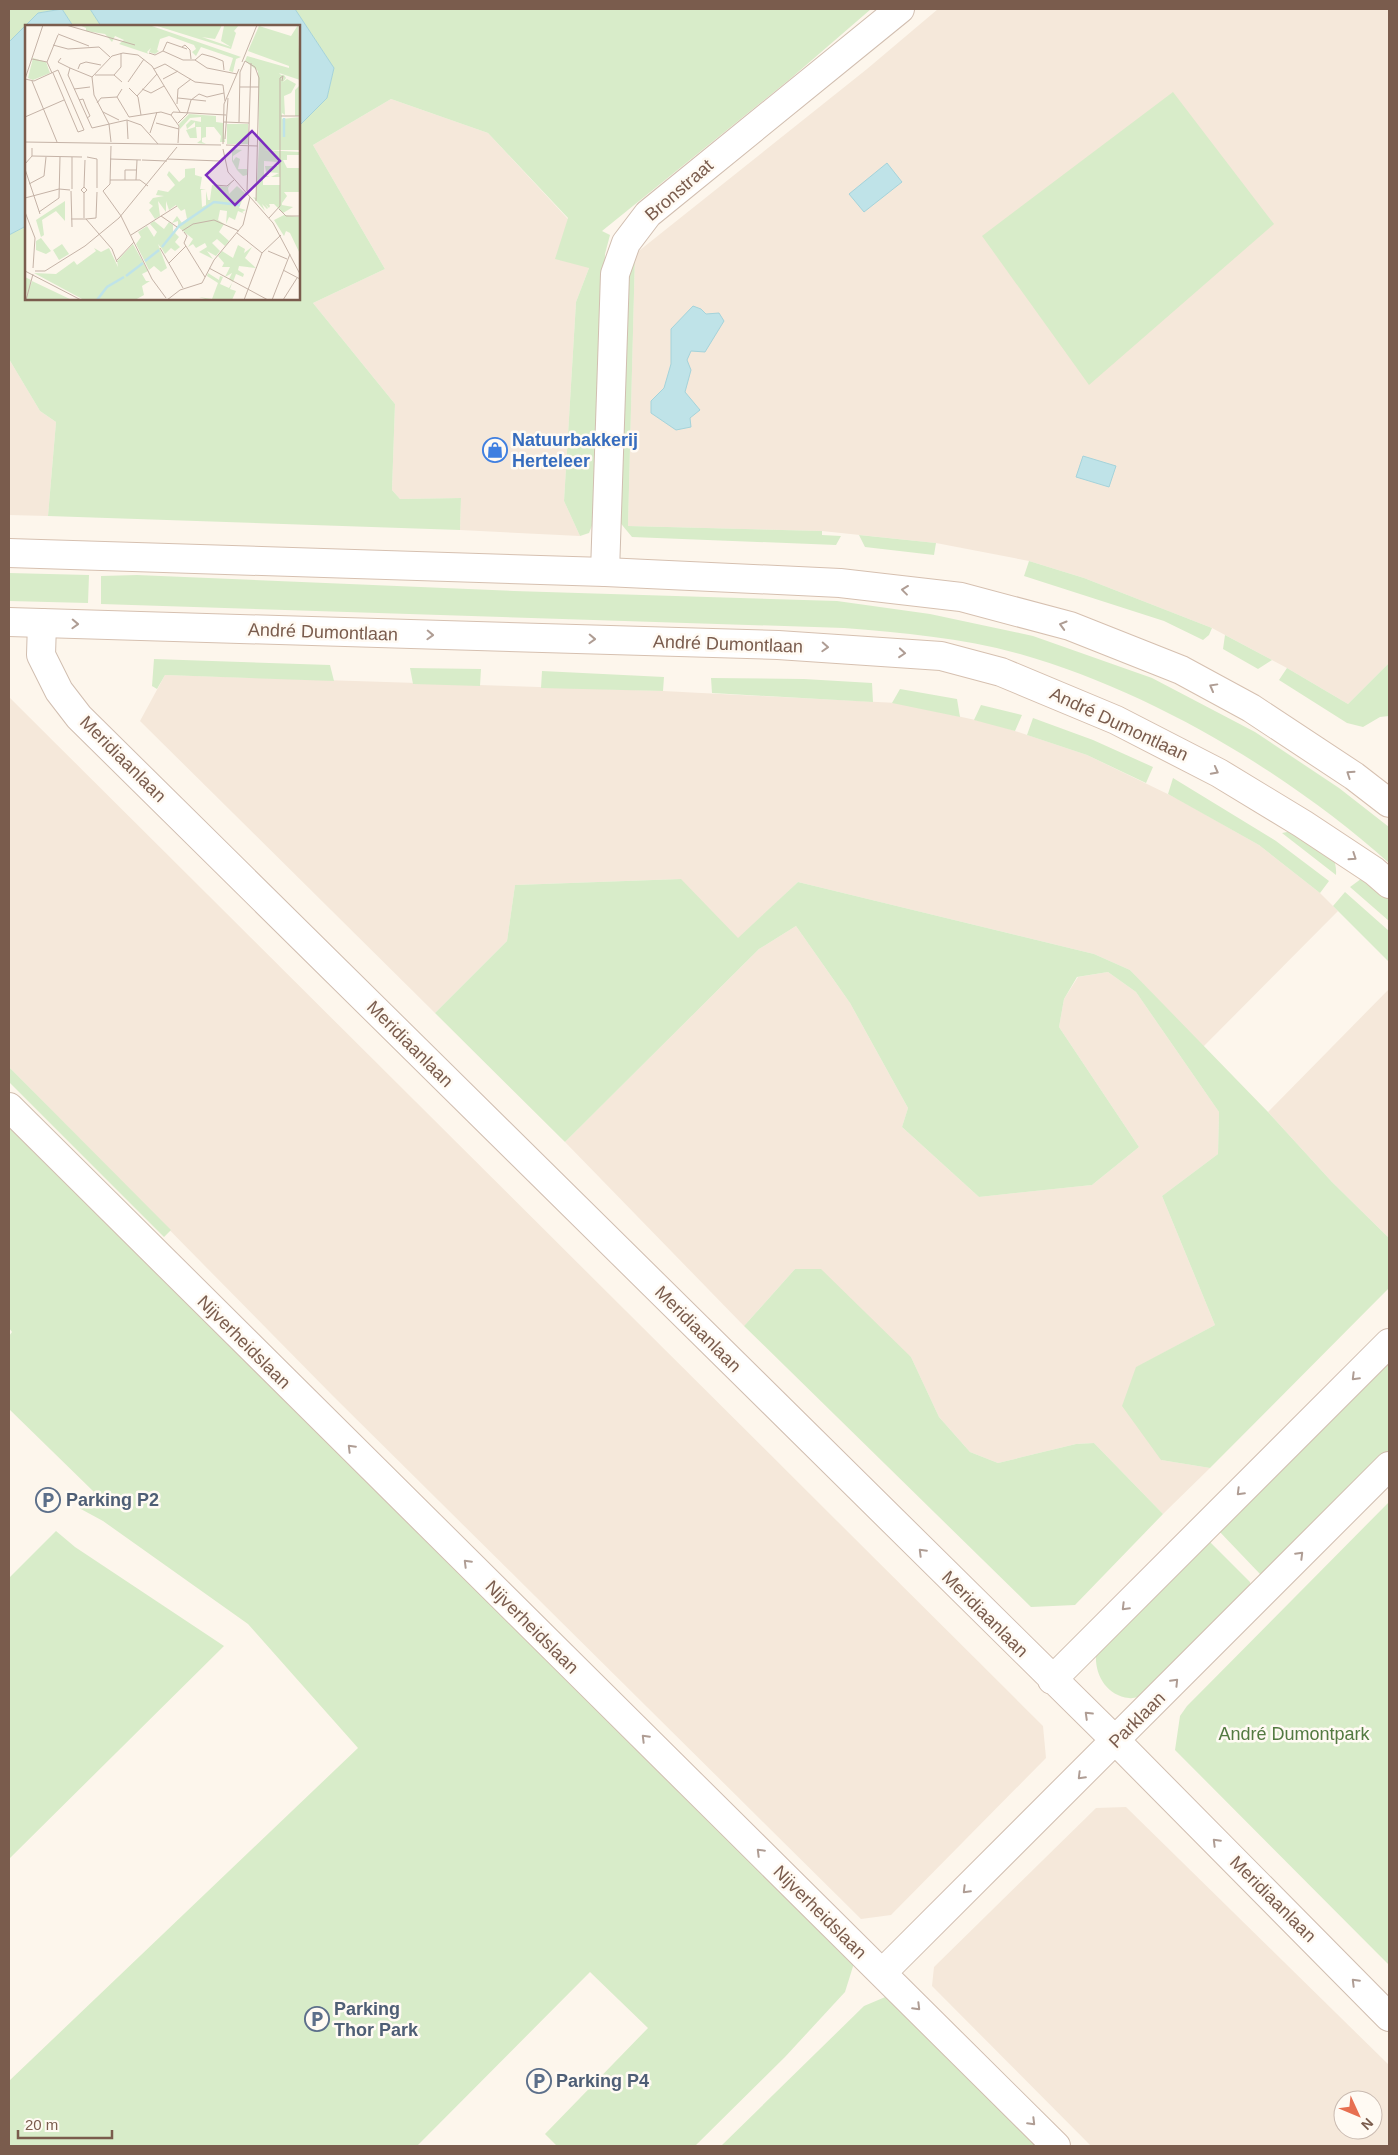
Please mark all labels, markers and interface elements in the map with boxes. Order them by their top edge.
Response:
inset map [25,25,300,300]
street label: Bronstraat [641,155,717,225]
place label: Natuurbakkerij Herteleer [512,430,638,471]
shop icon: Natuurbakkerij Herteleer [482,437,508,463]
one-way arrow [901,586,909,596]
one-way arrow [72,619,79,629]
street label: André Dumontlaan [248,619,398,645]
one-way arrow [1060,620,1068,630]
one-way arrow [426,629,434,640]
street label: André Dumontlaan [653,631,803,657]
one-way arrow [588,634,596,645]
one-way arrow [821,642,829,653]
one-way arrow [898,647,906,658]
street label: André Dumontlaan [1047,683,1191,765]
one-way arrow [1209,683,1218,693]
street label: Meridiaanlaan [76,712,170,806]
one-way arrow [1210,765,1219,775]
one-way arrow [1346,771,1356,780]
one-way arrow [1347,851,1356,860]
street label: Meridiaanlaan [363,997,457,1091]
street label: Meridiaanlaan [651,1282,745,1376]
street label: Nijverheidslaan [193,1291,295,1393]
one-way arrow [1352,1372,1361,1381]
one-way arrow [348,1445,357,1454]
parking icon: Parking P2 [35,1487,61,1513]
one-way arrow [1237,1487,1246,1496]
place label: Parking P2 [66,1490,159,1510]
one-way arrow [919,1549,928,1558]
one-way arrow [1294,1551,1303,1560]
one-way arrow [464,1559,473,1568]
street label: Meridiaanlaan [938,1567,1032,1661]
street label: Nijverheidslaan [481,1576,583,1678]
one-way arrow [1122,1601,1131,1610]
one-way arrow [1169,1678,1178,1687]
street label: Parklaan [1105,1688,1169,1752]
one-way arrow [1085,1712,1094,1721]
park label: André Dumontpark [1218,1724,1371,1744]
one-way arrow [642,1735,651,1744]
one-way arrow [1078,1770,1087,1779]
one-way arrow [1213,1839,1222,1848]
one-way arrow [757,1849,766,1858]
street label: Meridiaanlaan [1226,1852,1320,1946]
street label: Nijverheidslaan [769,1861,871,1963]
one-way arrow [962,1884,971,1893]
one-way arrow [1352,1979,1361,1988]
place label: Parking Thor Park [334,1999,419,2040]
one-way arrow [911,2001,920,2010]
parking icon: Parking Thor Park [304,2006,330,2032]
parking icon: Parking P4 [526,2068,552,2094]
place label: Parking P4 [556,2071,649,2091]
north arrow [1333,2090,1383,2140]
scale bar [18,2108,111,2140]
text: N [1358,2115,1377,2133]
text: 20 m [25,2116,58,2133]
one-way arrow [1026,2116,1035,2125]

